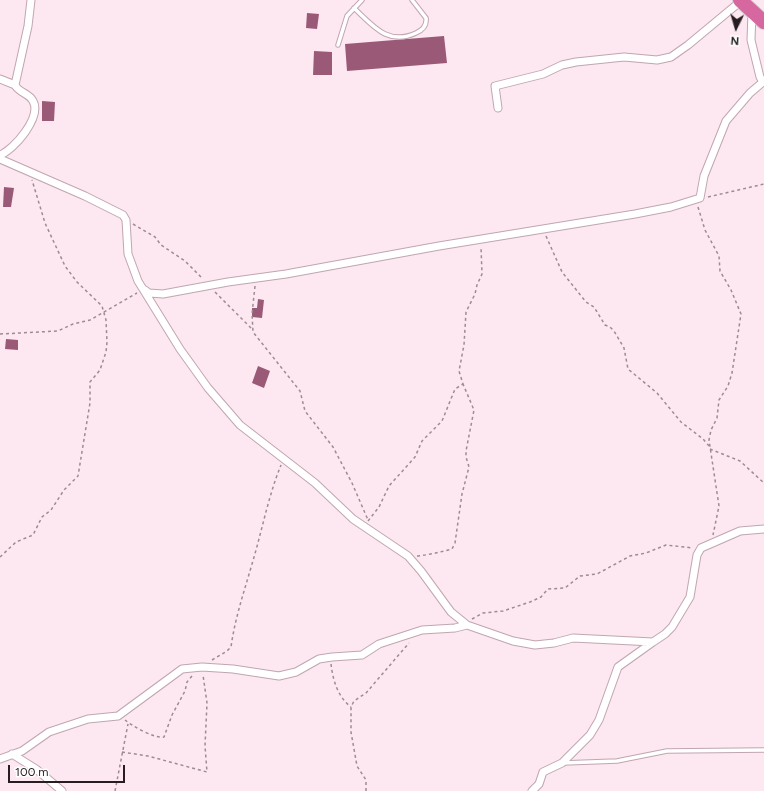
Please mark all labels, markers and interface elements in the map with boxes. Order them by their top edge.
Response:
north arrow [716,8,756,48]
text: N [730,34,740,47]
scale bar [10,757,127,783]
text: 100 m [15,765,49,779]

